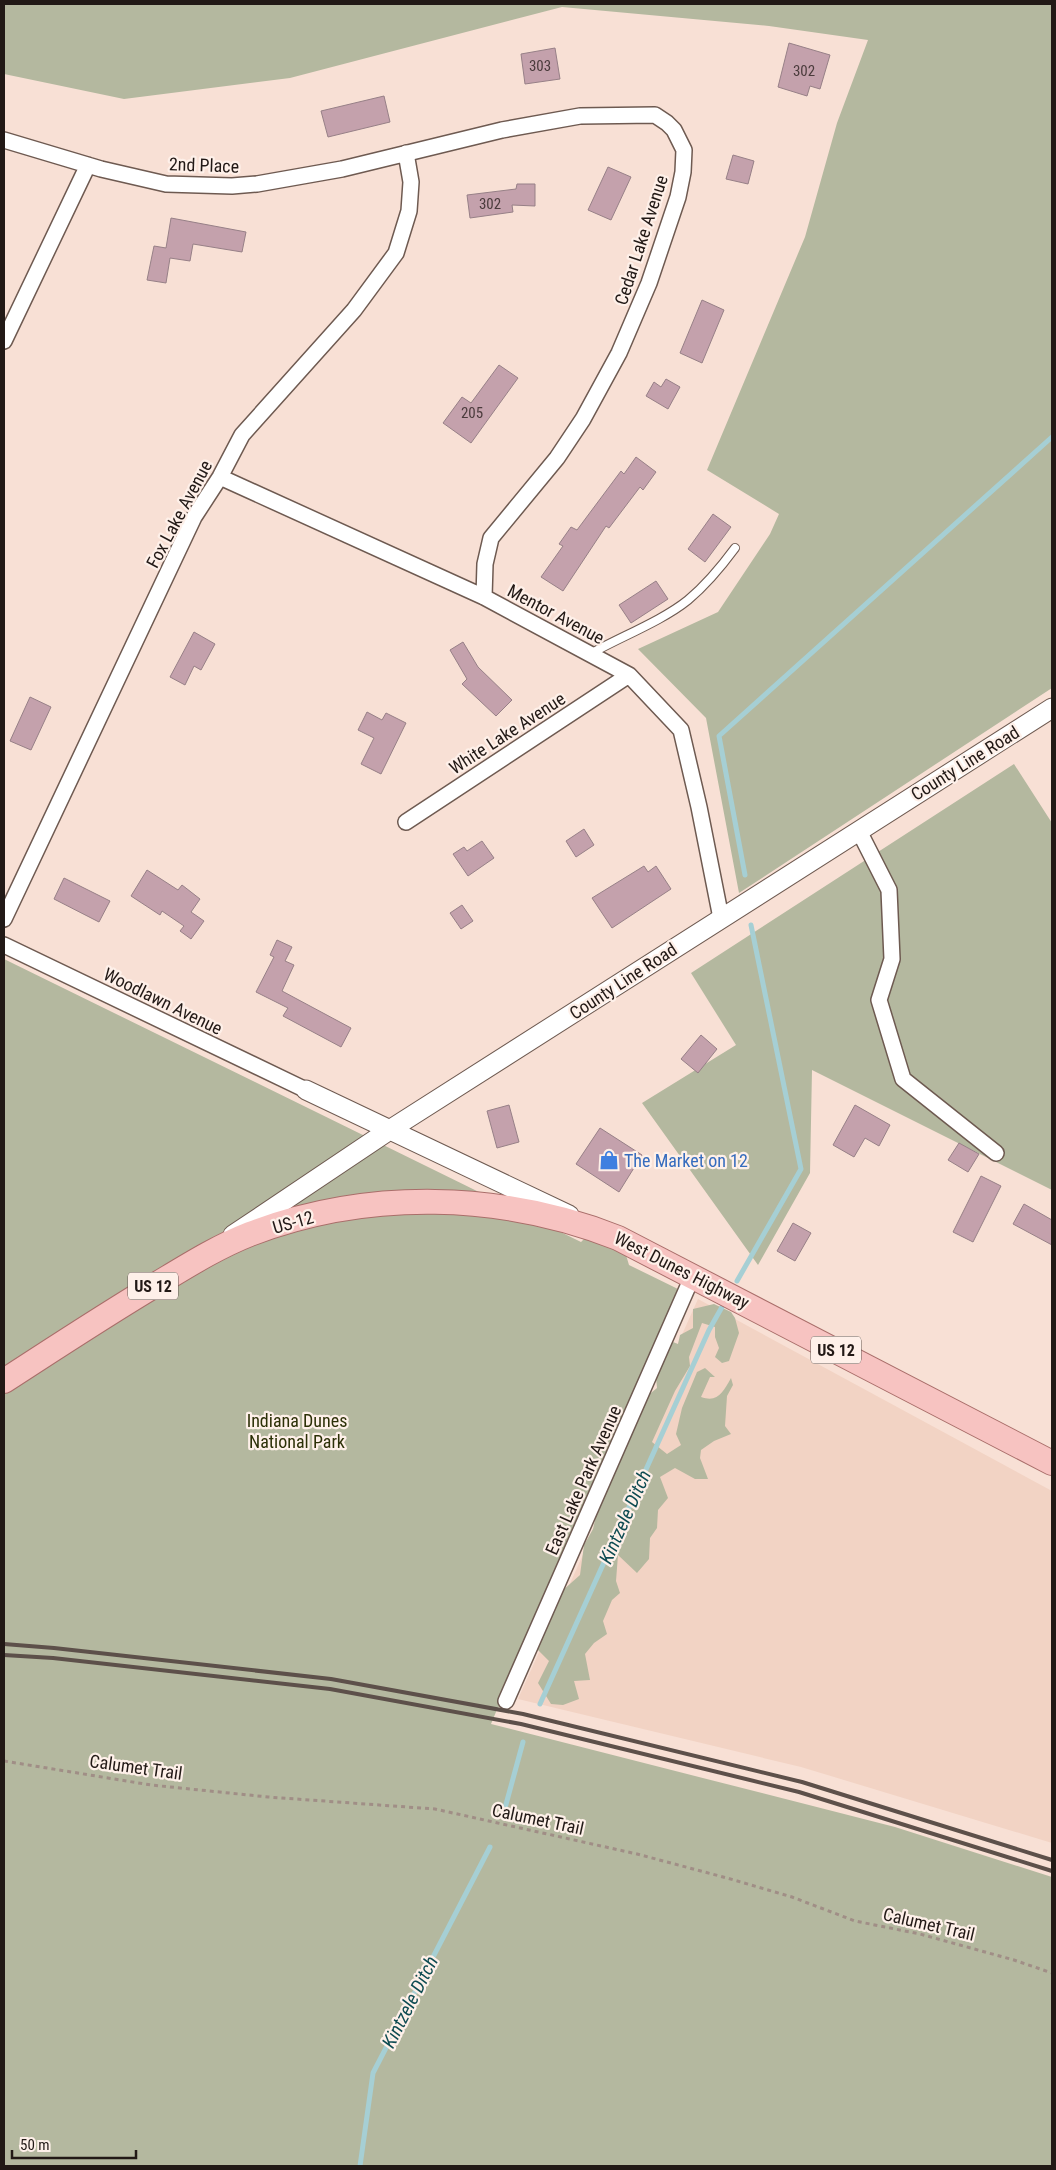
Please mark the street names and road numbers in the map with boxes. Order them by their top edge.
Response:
street label: 2nd Place [169,153,239,177]
street label: Cedar Lake Avenue [610,172,672,308]
street label: Fox Lake Avenue [142,457,216,571]
street label: Mentor Avenue [504,580,608,648]
street label: White Lake Avenue [445,688,569,778]
street label: County Line Road [907,721,1023,805]
street label: County Line Road [565,938,681,1024]
street label: Woodlawn Avenue [100,963,226,1039]
street label: US-12 [270,1206,316,1238]
street label: West Dunes Highway [611,1227,753,1313]
road number: US 12 [128,1272,178,1300]
road number: US 12 [811,1336,861,1364]
street label: East Lake Park Avenue [541,1402,625,1558]
street label: Calumet Trail [88,1750,184,1784]
street label: Calumet Trail [490,1799,586,1839]
street label: Calumet Trail [881,1903,977,1945]

